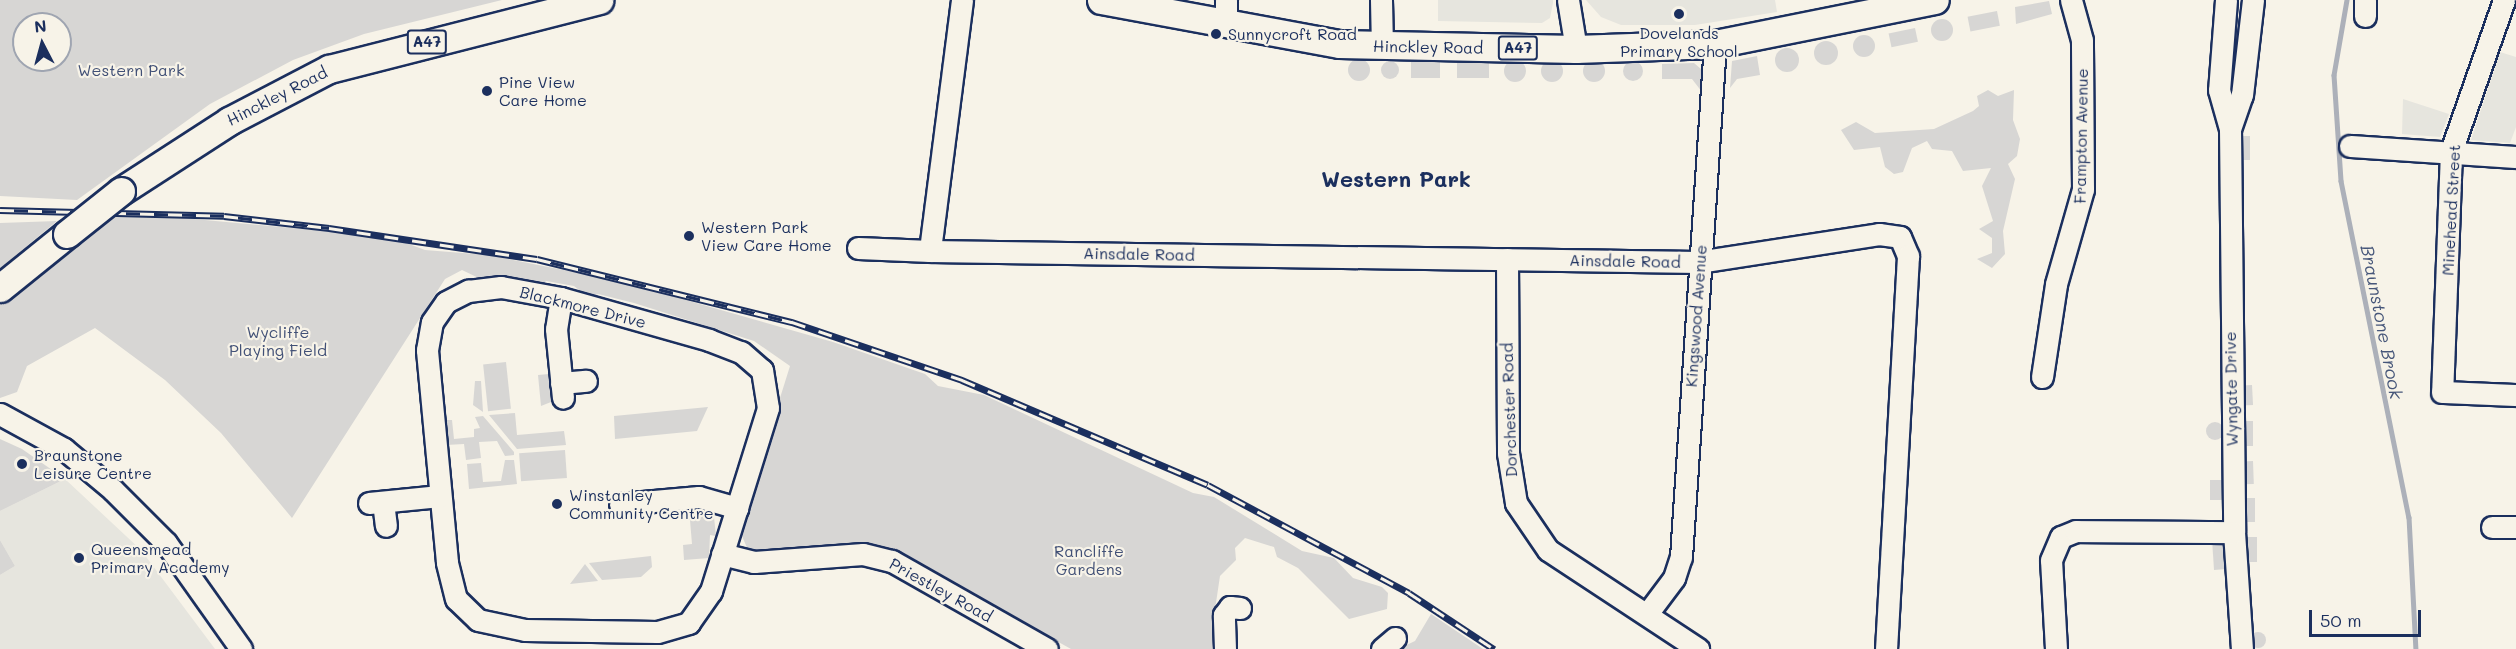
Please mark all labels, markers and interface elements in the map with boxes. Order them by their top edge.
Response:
marker: Dovelands Primary School [1672,7,1686,21]
north arrow [12,12,72,72]
text: N [33,15,47,37]
place label: Dovelands Primary School [1620,23,1738,61]
place label: Sunnycroft Road [1228,24,1357,44]
marker: Sunnycroft Road [1209,27,1223,41]
road number: A47 [406,30,448,54]
street label: Hinckley Road [1373,36,1483,58]
road number: A47 [1497,36,1539,60]
park label: Western Park [78,60,184,80]
street label: Hinckley Road [223,62,331,130]
street label: Frampton Avenue [2070,68,2092,204]
place label: Pine View Care Home [499,72,587,110]
marker: Pine View Care Home [480,84,494,98]
street label: Minehead Street [2438,144,2464,276]
district label: Western Park [1321,166,1471,192]
place label: Western Park View Care Home [701,217,832,255]
marker: Western Park View Care Home [682,229,696,243]
street label: Ainsdale Road [1083,243,1195,265]
water label: Braunstone Brook [2356,243,2408,401]
street label: Kingswood Avenue [1681,244,1711,388]
street label: Ainsdale Road [1569,250,1681,272]
street label: Blackmore Drive [518,282,648,332]
park label: Wycliffe Playing Field [229,322,327,360]
street label: Wyngate Drive [2220,331,2242,447]
street label: Dorchester Road [1497,342,1521,478]
place label: Braunstone Leisure Centre [34,445,152,483]
marker: Braunstone Leisure Centre [15,457,29,471]
place label: Winstanley Community Centre [569,485,714,523]
marker: Winstanley Community Centre [550,497,564,511]
place label: Queensmead Primary Academy [91,539,230,577]
park label: Rancliffe Gardens [1054,541,1124,579]
marker: Queensmead Primary Academy [72,551,86,565]
street label: Priestley Road [886,554,996,626]
scale bar [2312,598,2424,636]
text: 50 m [2320,608,2362,632]

